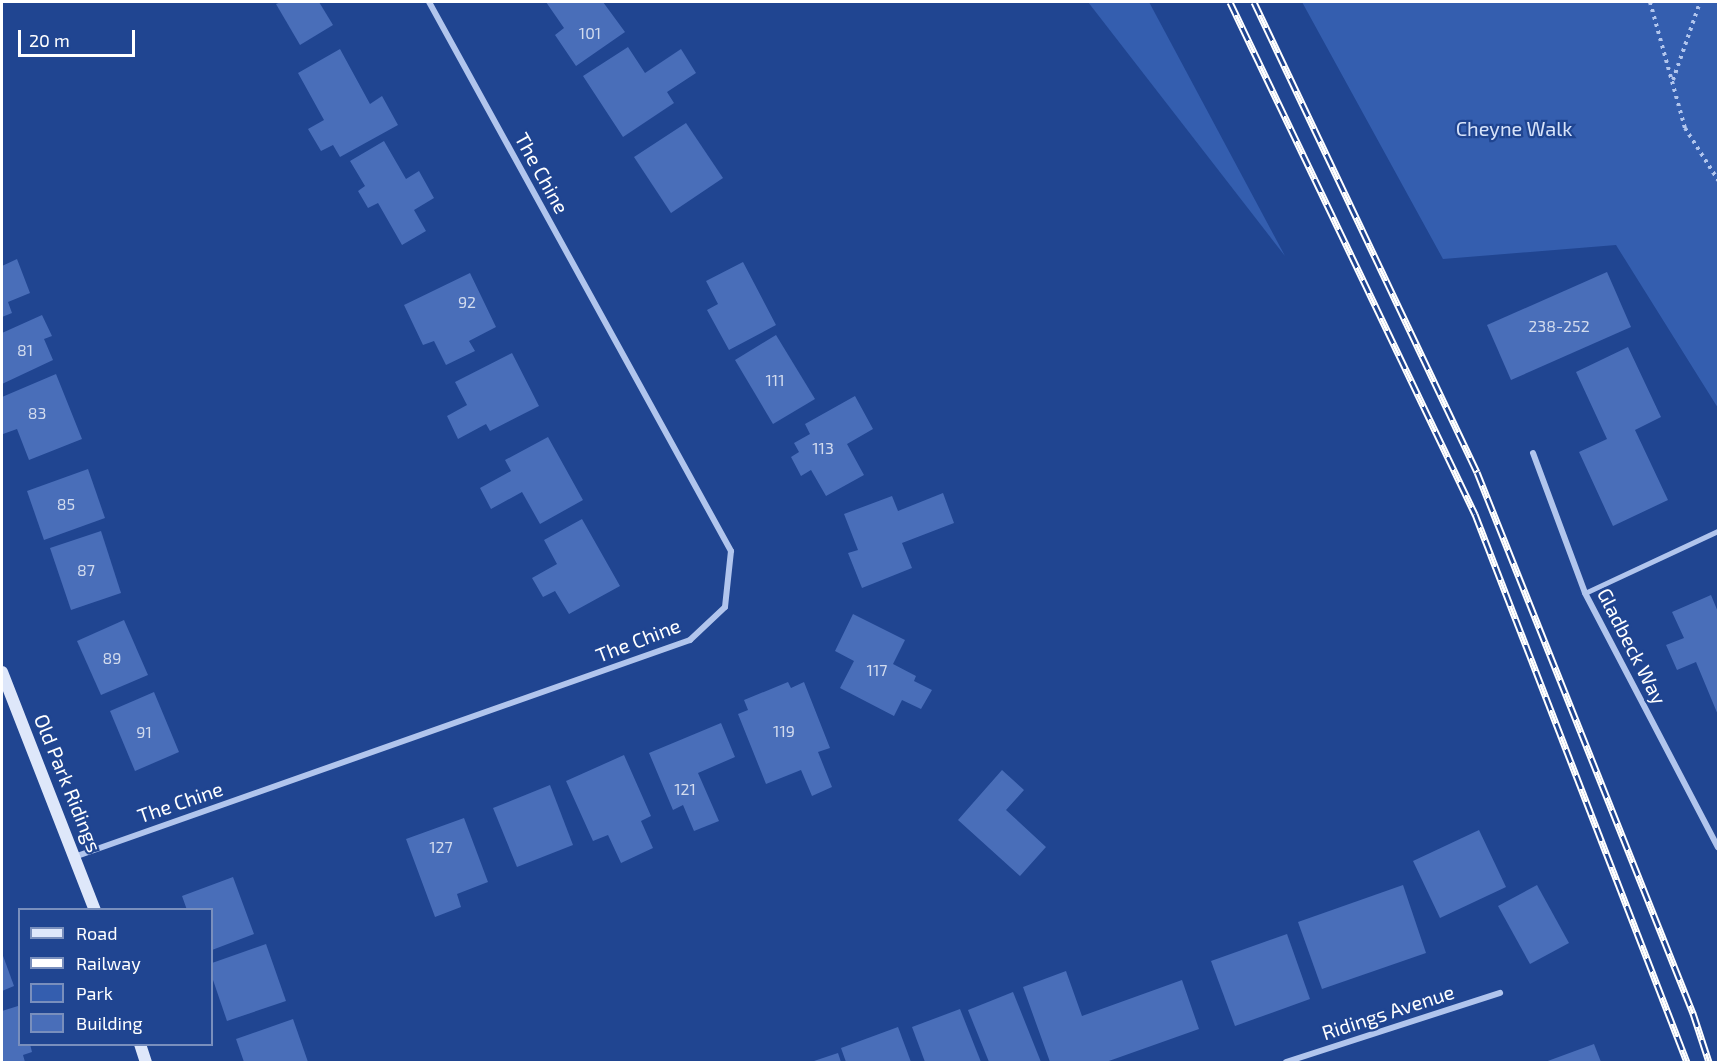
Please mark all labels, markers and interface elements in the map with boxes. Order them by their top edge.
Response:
scale bar [21,18,138,56]
house number: 101 [579,23,601,43]
text: 20 m [29,29,70,51]
park label: Cheyne Walk [1456,116,1572,140]
street label: The Chine [510,128,574,218]
house number: 92 [458,292,476,312]
house number: 238-252 [1528,316,1590,336]
house number: 81 [17,340,33,360]
house number: 111 [765,370,785,390]
house number: 83 [28,403,46,423]
house number: 113 [812,438,834,458]
house number: 85 [57,494,75,514]
house number: 87 [77,560,95,580]
street label: Gladbeck Way [1592,584,1672,708]
street label: The Chine [592,613,684,667]
house number: 89 [103,648,121,668]
house number: 117 [867,660,887,680]
street label: Old Park Ridings [29,710,107,856]
house number: 119 [773,721,795,741]
house number: 91 [136,722,152,742]
street label: The Chine [134,776,226,828]
house number: 121 [674,779,696,799]
house number: 127 [429,837,453,857]
legend [18,908,213,1046]
text: Road [76,922,117,944]
text: Railway [76,952,141,974]
street label: Ridings Avenue [1319,979,1457,1045]
text: Park [76,982,113,1004]
text: Building [76,1012,143,1034]

